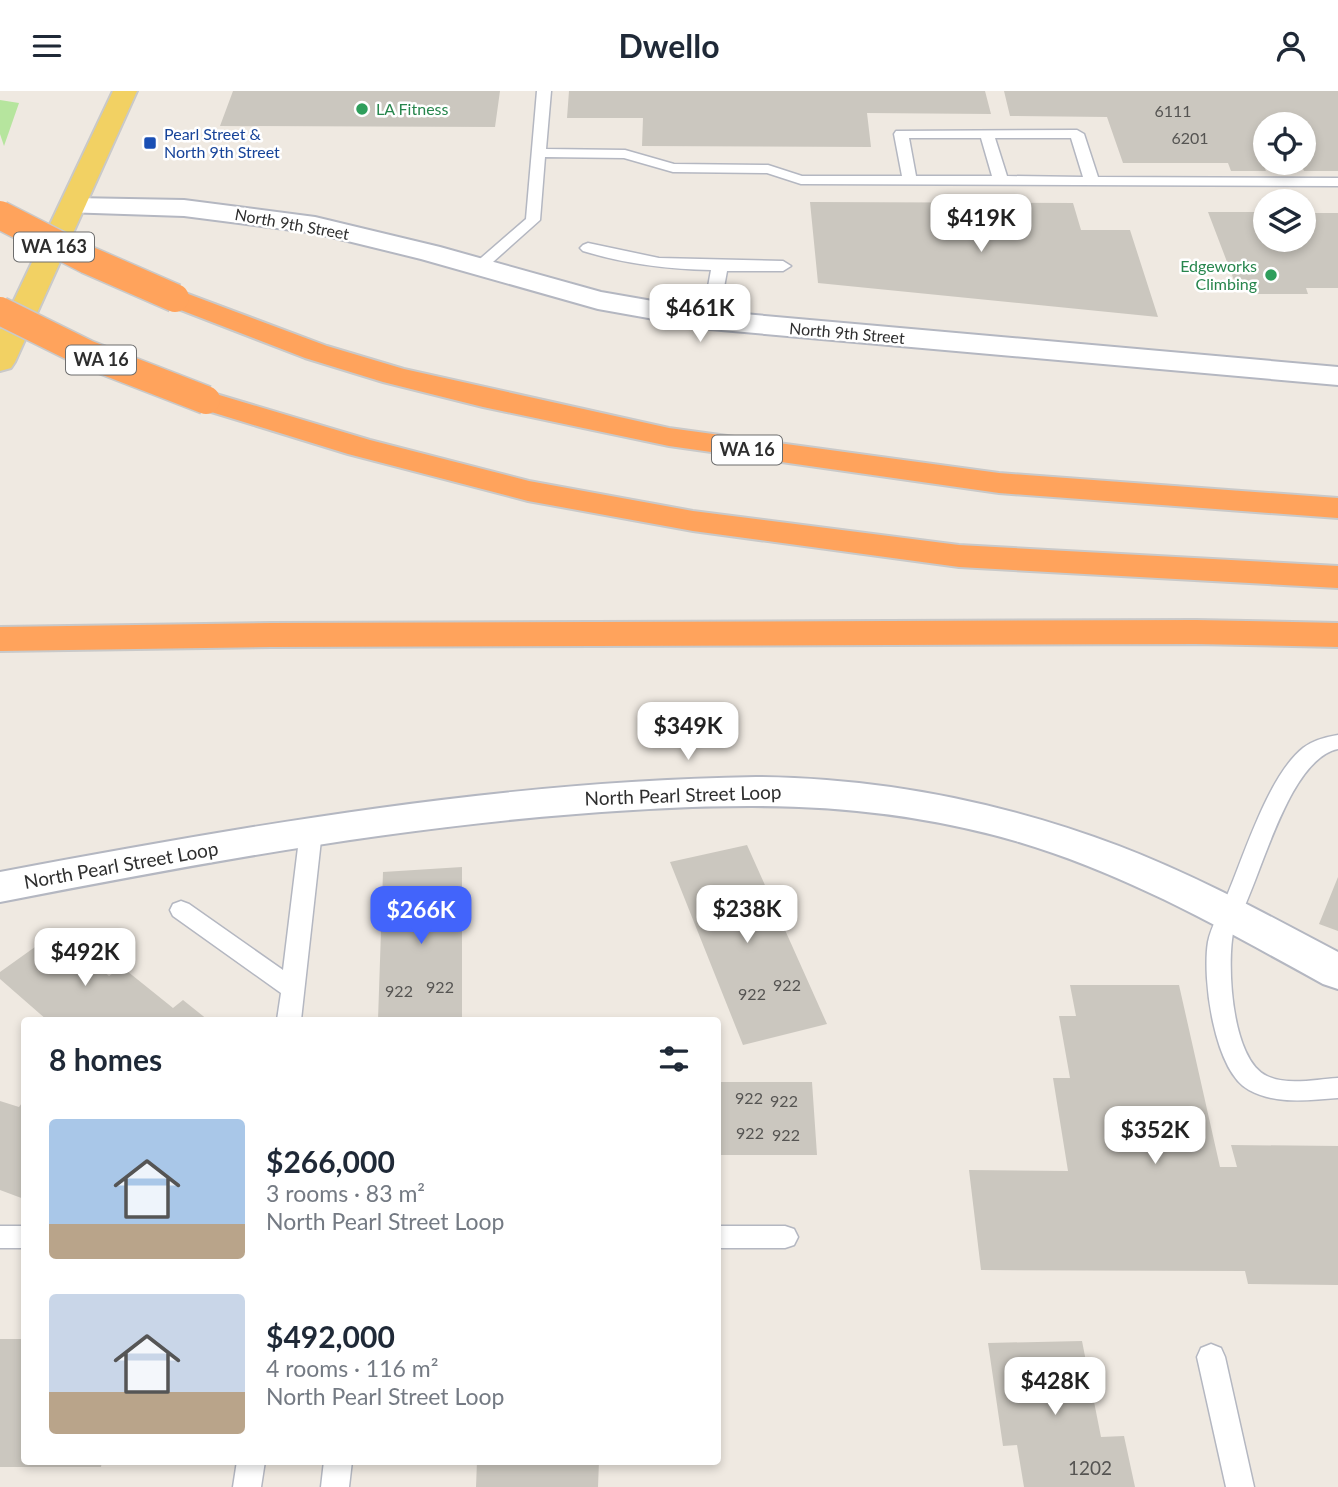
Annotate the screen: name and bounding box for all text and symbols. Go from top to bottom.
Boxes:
text: Dwello [618,26,720,65]
icon: menu [28,27,66,65]
icon: person [1272,27,1310,65]
place label: LA Fitness [376,99,449,118]
marker: LA Fitness [354,101,370,117]
house number: 6111 [1154,101,1192,120]
map controls [1253,112,1316,252]
button: locate [1253,112,1316,175]
place label: Pearl Street & North 9th Street [164,124,280,161]
house number: 6201 [1171,128,1209,147]
marker: Pearl Street & North 9th Street [142,135,158,151]
button: layers [1253,189,1316,252]
pin: $419K [932,195,1030,254]
text: $419K [946,203,1016,231]
street label: North 9th Street [233,204,351,243]
road number: WA 163 [14,232,94,261]
place label: Edgeworks Climbing [1180,256,1257,293]
marker: Edgeworks Climbing [1263,267,1279,283]
pin: $461K [651,285,749,344]
text: $461K [665,293,735,321]
street label: North 9th Street [789,318,906,347]
road number: WA 16 [66,346,136,375]
road number: WA 16 [712,435,782,465]
pin: $349K [639,703,737,762]
text: $349K [653,711,723,739]
street label: North Pearl Street Loop [584,780,782,809]
street label: North Pearl Street Loop [22,836,220,893]
pin: $238K [698,885,796,945]
pin: $266K [372,887,470,946]
text: $238K [712,894,782,922]
text: $266K [386,895,456,923]
pin: $492K [36,929,134,988]
text: $492K [50,937,120,965]
house number: 922 [773,975,801,994]
house number: 922 [426,977,454,996]
house number: 922 [385,981,413,1000]
house number: 922 [738,984,766,1003]
icon: filters [655,1040,693,1078]
text: 8 homes [49,1041,162,1077]
house number: 922 [735,1088,763,1107]
house number: 922 [770,1091,798,1110]
pin: $352K [1106,1107,1204,1166]
text: $352K [1120,1115,1190,1143]
house number: 922 [736,1123,764,1142]
house number: 922 [772,1125,800,1144]
text: $266,000 [266,1143,395,1179]
icon: home [105,1147,189,1231]
text: 3 rooms · 83 m² [266,1179,425,1207]
text: North Pearl Street Loop [266,1207,504,1235]
text: $492,000 [266,1318,395,1354]
icon: home [105,1322,189,1406]
text: 4 rooms · 116 m² [266,1354,438,1382]
pin: $428K [1006,1357,1104,1417]
text: $428K [1020,1366,1090,1394]
text: North Pearl Street Loop [266,1382,504,1410]
house number: 1202 [1068,1456,1112,1479]

